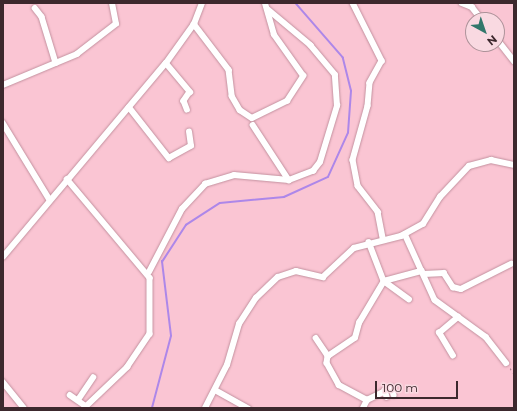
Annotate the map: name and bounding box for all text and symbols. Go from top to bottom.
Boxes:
north arrow [465,12,505,52]
text: N [484,32,500,49]
scale bar [377,373,460,399]
text: 100 m [382,380,418,395]

